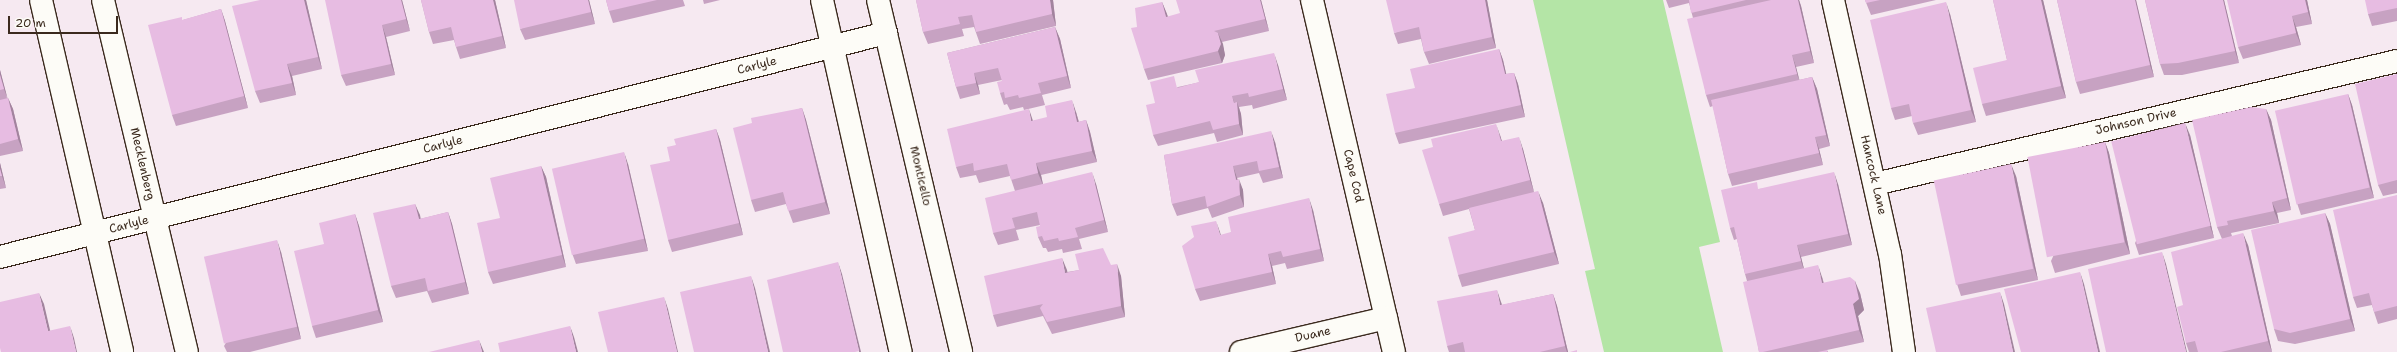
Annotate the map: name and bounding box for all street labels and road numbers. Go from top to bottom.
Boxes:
street label: Carlyle [736,54,778,78]
street label: Johnson Drive [2094,106,2178,138]
street label: Mecklenberg [127,126,157,202]
street label: Carlyle [422,133,464,157]
street label: Hancock Lane [1857,134,1889,216]
street label: Monticello [906,145,934,207]
street label: Cape Cod [1340,148,1366,204]
street label: Carlyle [108,213,150,237]
street label: Duane [1294,324,1332,346]

